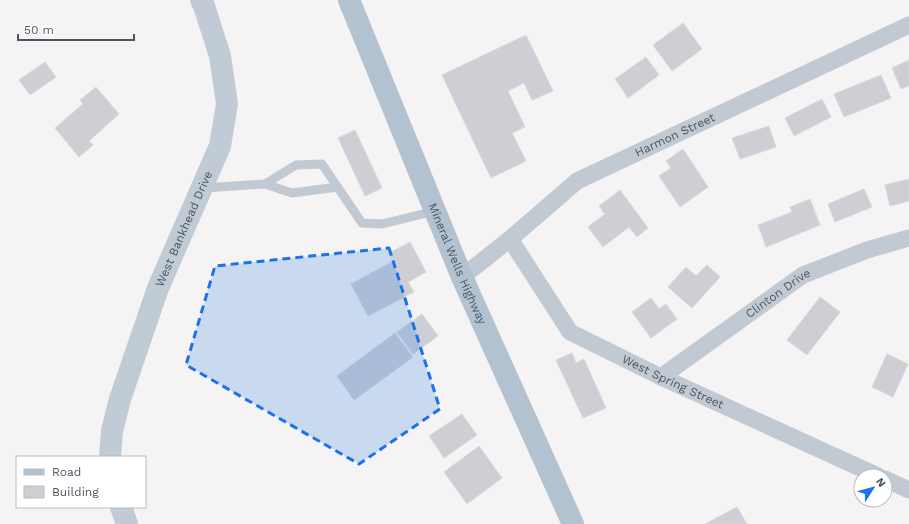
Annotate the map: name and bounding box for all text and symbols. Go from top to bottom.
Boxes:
scale bar [18,16,134,42]
text: 50 m [24,23,54,37]
street label: Harmon Street [633,110,717,160]
street label: West Bankhead Drive [152,169,215,289]
street label: Mineral Wells Highway [426,201,490,327]
street label: Clinton Drive [743,266,812,321]
street label: West Spring Street [620,352,726,412]
legend [16,456,146,508]
text: Road [52,465,81,479]
north arrow [853,468,893,508]
text: N [873,475,888,490]
text: Building [52,485,99,499]

